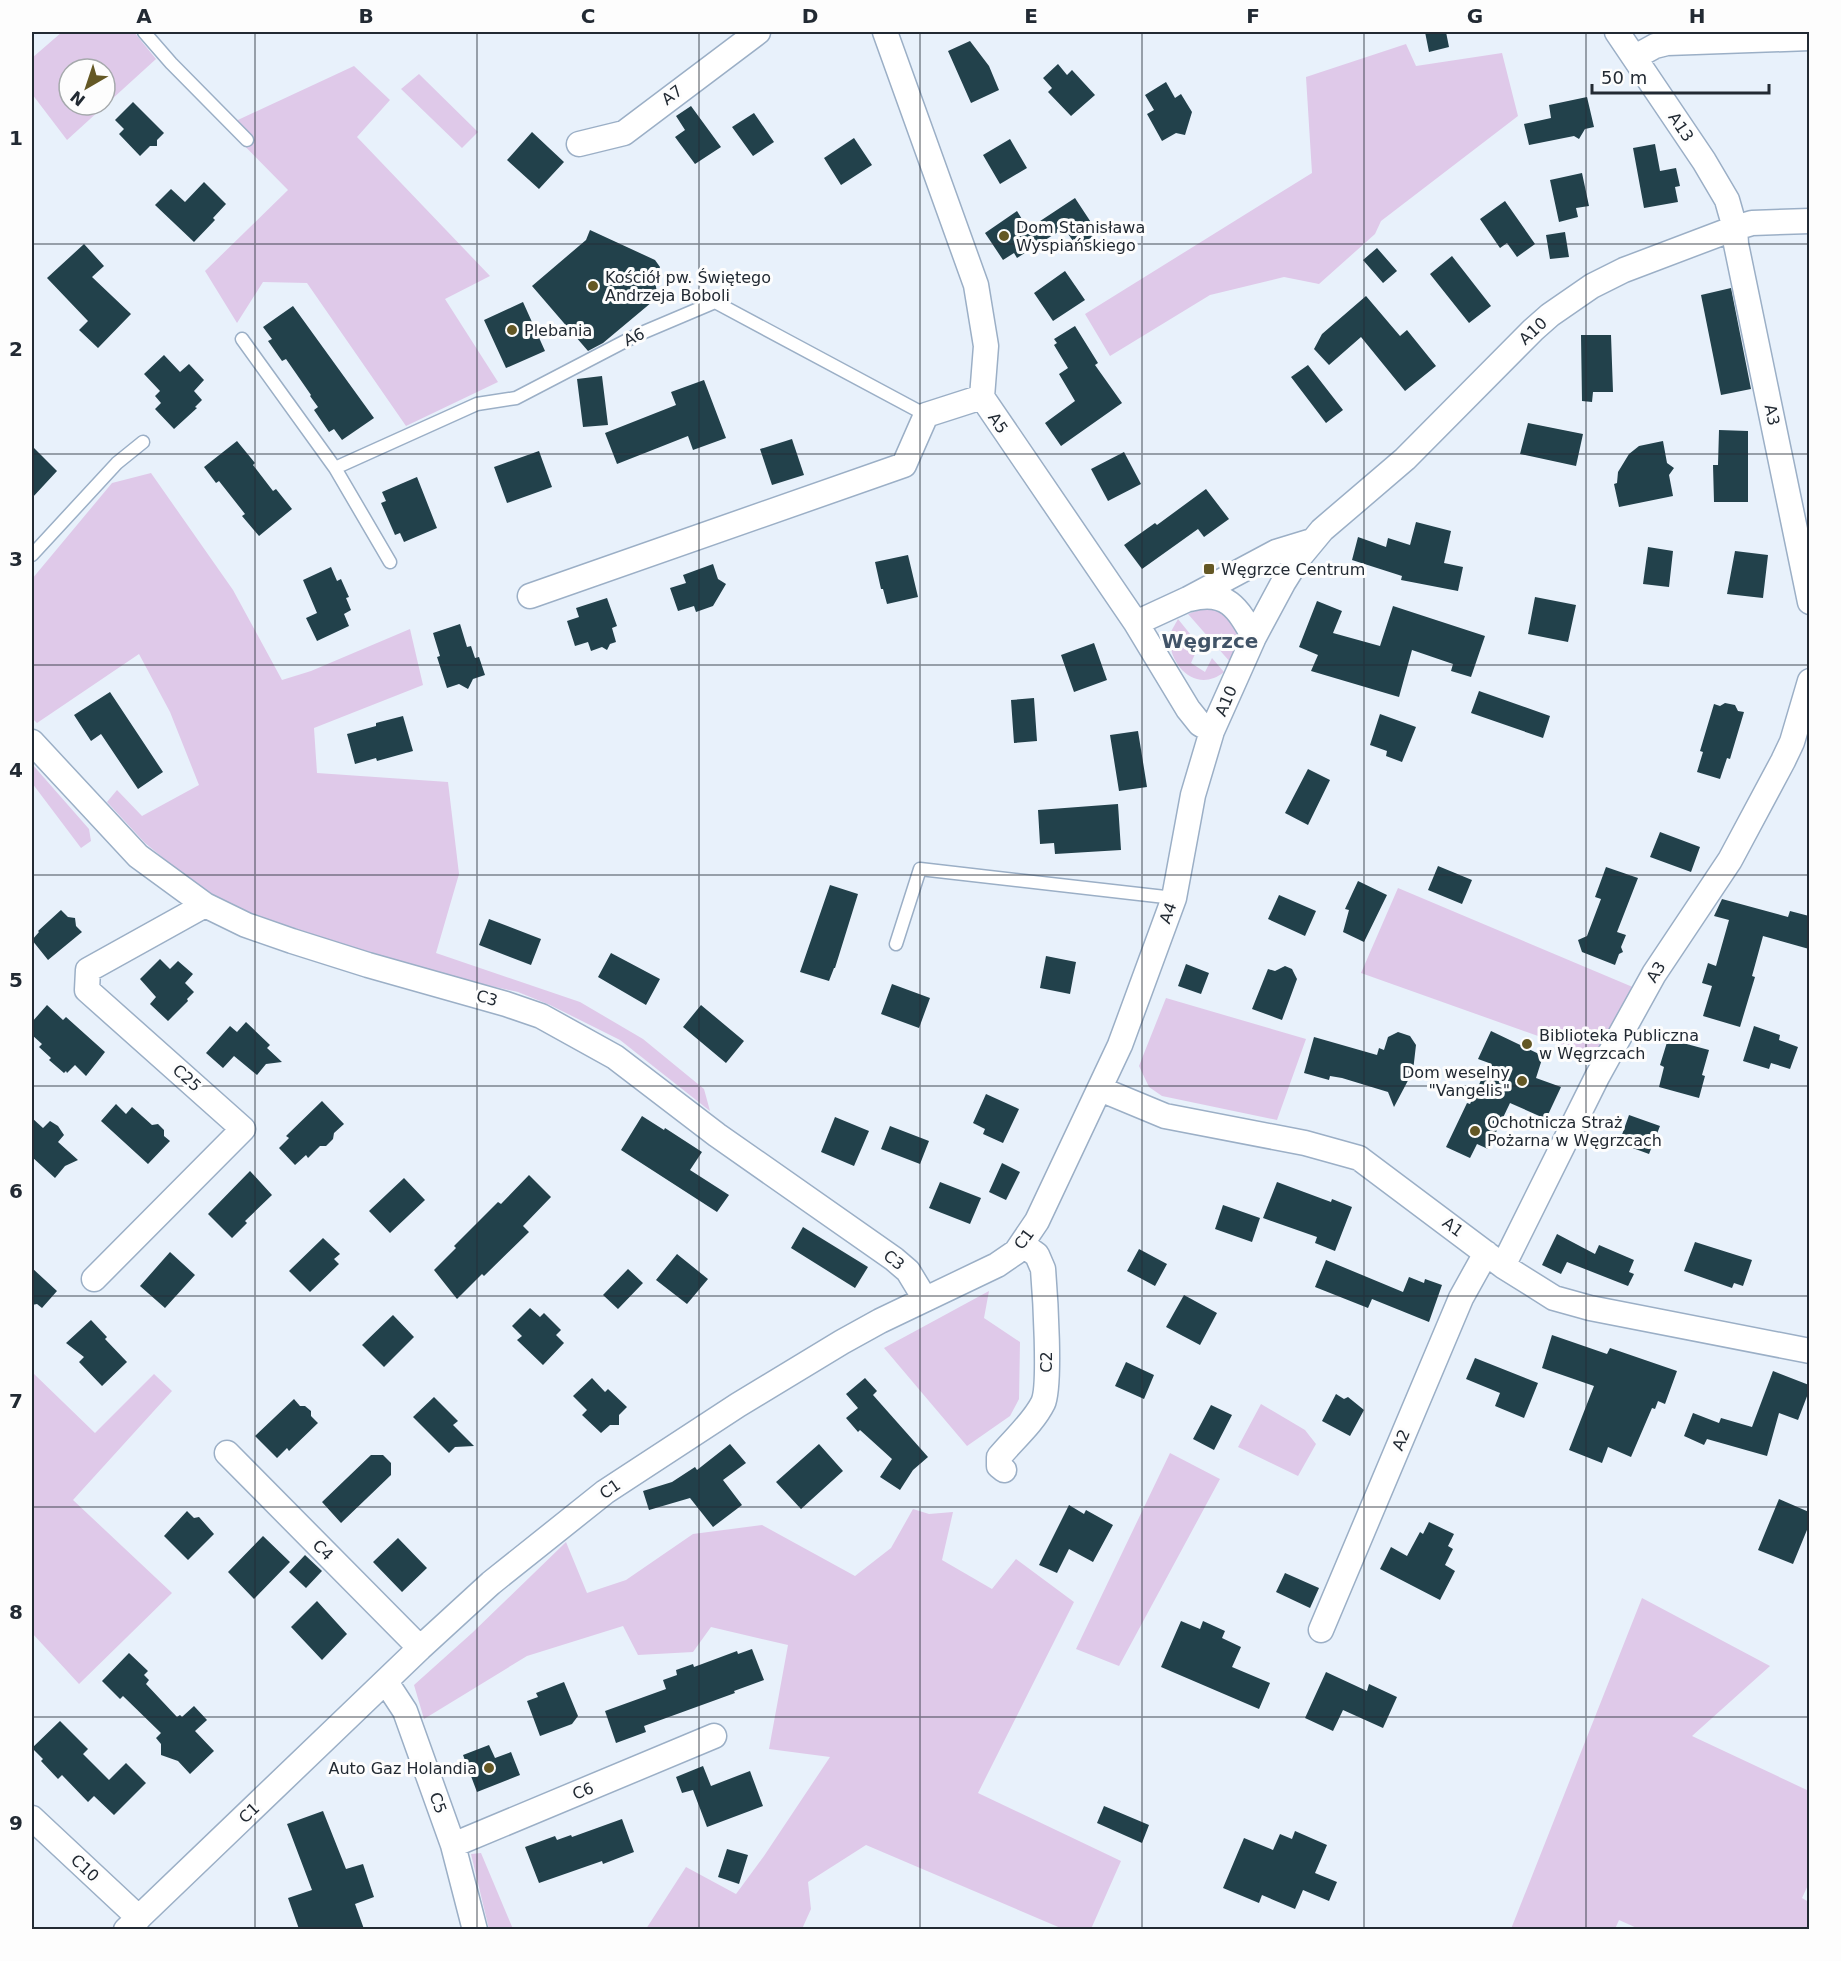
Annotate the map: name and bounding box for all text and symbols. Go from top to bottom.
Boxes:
text: A [136,4,152,28]
text: B [358,4,374,28]
text: C [581,4,595,28]
text: D [802,4,818,28]
text: E [1024,4,1038,28]
text: F [1246,4,1260,28]
text: G [1467,4,1483,28]
text: H [1689,4,1705,28]
north arrow [57,57,117,117]
scale bar [1592,57,1769,95]
text: 50 m [1601,67,1647,88]
street label: A7 [658,81,686,109]
text: N [67,87,89,110]
street label: A13 [1664,109,1698,145]
text: 1 [9,126,23,150]
place label: Dom Stanisława Wyspiańskiego [1016,218,1145,255]
marker: Dom Stanisława Wyspiańskiego [997,229,1011,243]
place label: Kościół pw. Świętego Andrzeja Boboli [605,268,771,305]
marker: Kościół pw. Świętego Andrzeja Boboli [586,279,600,293]
street label: A10 [1515,313,1551,349]
place label: Plebania [524,321,592,340]
marker: Plebania [505,323,519,337]
street label: A6 [620,324,648,350]
text: 2 [9,337,23,361]
street label: A3 [1761,403,1783,427]
street label: A5 [984,409,1012,437]
text: 3 [9,547,23,571]
place label: Węgrzce Centrum [1221,560,1365,579]
marker: Węgrzce Centrum [1202,562,1216,576]
district label: Węgrzce [1162,629,1258,653]
street label: A10 [1211,683,1241,719]
text: 4 [9,758,23,782]
street label: A4 [1155,900,1181,926]
street label: A3 [1642,958,1670,986]
text: 5 [9,968,23,992]
street label: C3 [474,986,500,1010]
place label: Biblioteka Publiczna w Węgrzcach [1539,1026,1699,1063]
marker: Biblioteka Publiczna w Węgrzcach [1520,1037,1534,1051]
street label: C25 [169,1060,205,1096]
place label: Dom weselny "Vangelis" [1402,1063,1510,1100]
marker: Dom weselny "Vangelis" [1515,1074,1529,1088]
place label: Ochotnicza Straż Pożarna w Węgrzcach [1487,1113,1662,1150]
marker: Ochotnicza Straż Pożarna w Węgrzcach [1468,1124,1482,1138]
text: 6 [9,1179,23,1203]
street label: A1 [1439,1213,1467,1241]
street label: C1 [1010,1225,1038,1253]
street label: C3 [880,1246,908,1274]
street label: C2 [1037,1351,1056,1373]
text: 7 [9,1389,23,1413]
street label: A2 [1388,1427,1414,1453]
street label: C1 [596,1475,624,1503]
street label: C4 [309,1536,337,1564]
text: 8 [9,1600,23,1624]
place label: Auto Gaz Holandia [328,1759,477,1778]
marker: Auto Gaz Holandia [482,1761,496,1775]
street label: C6 [570,1778,596,1804]
street label: C5 [425,1790,451,1816]
street label: C1 [235,1799,263,1827]
text: 9 [9,1811,23,1835]
street label: C10 [67,1850,103,1886]

